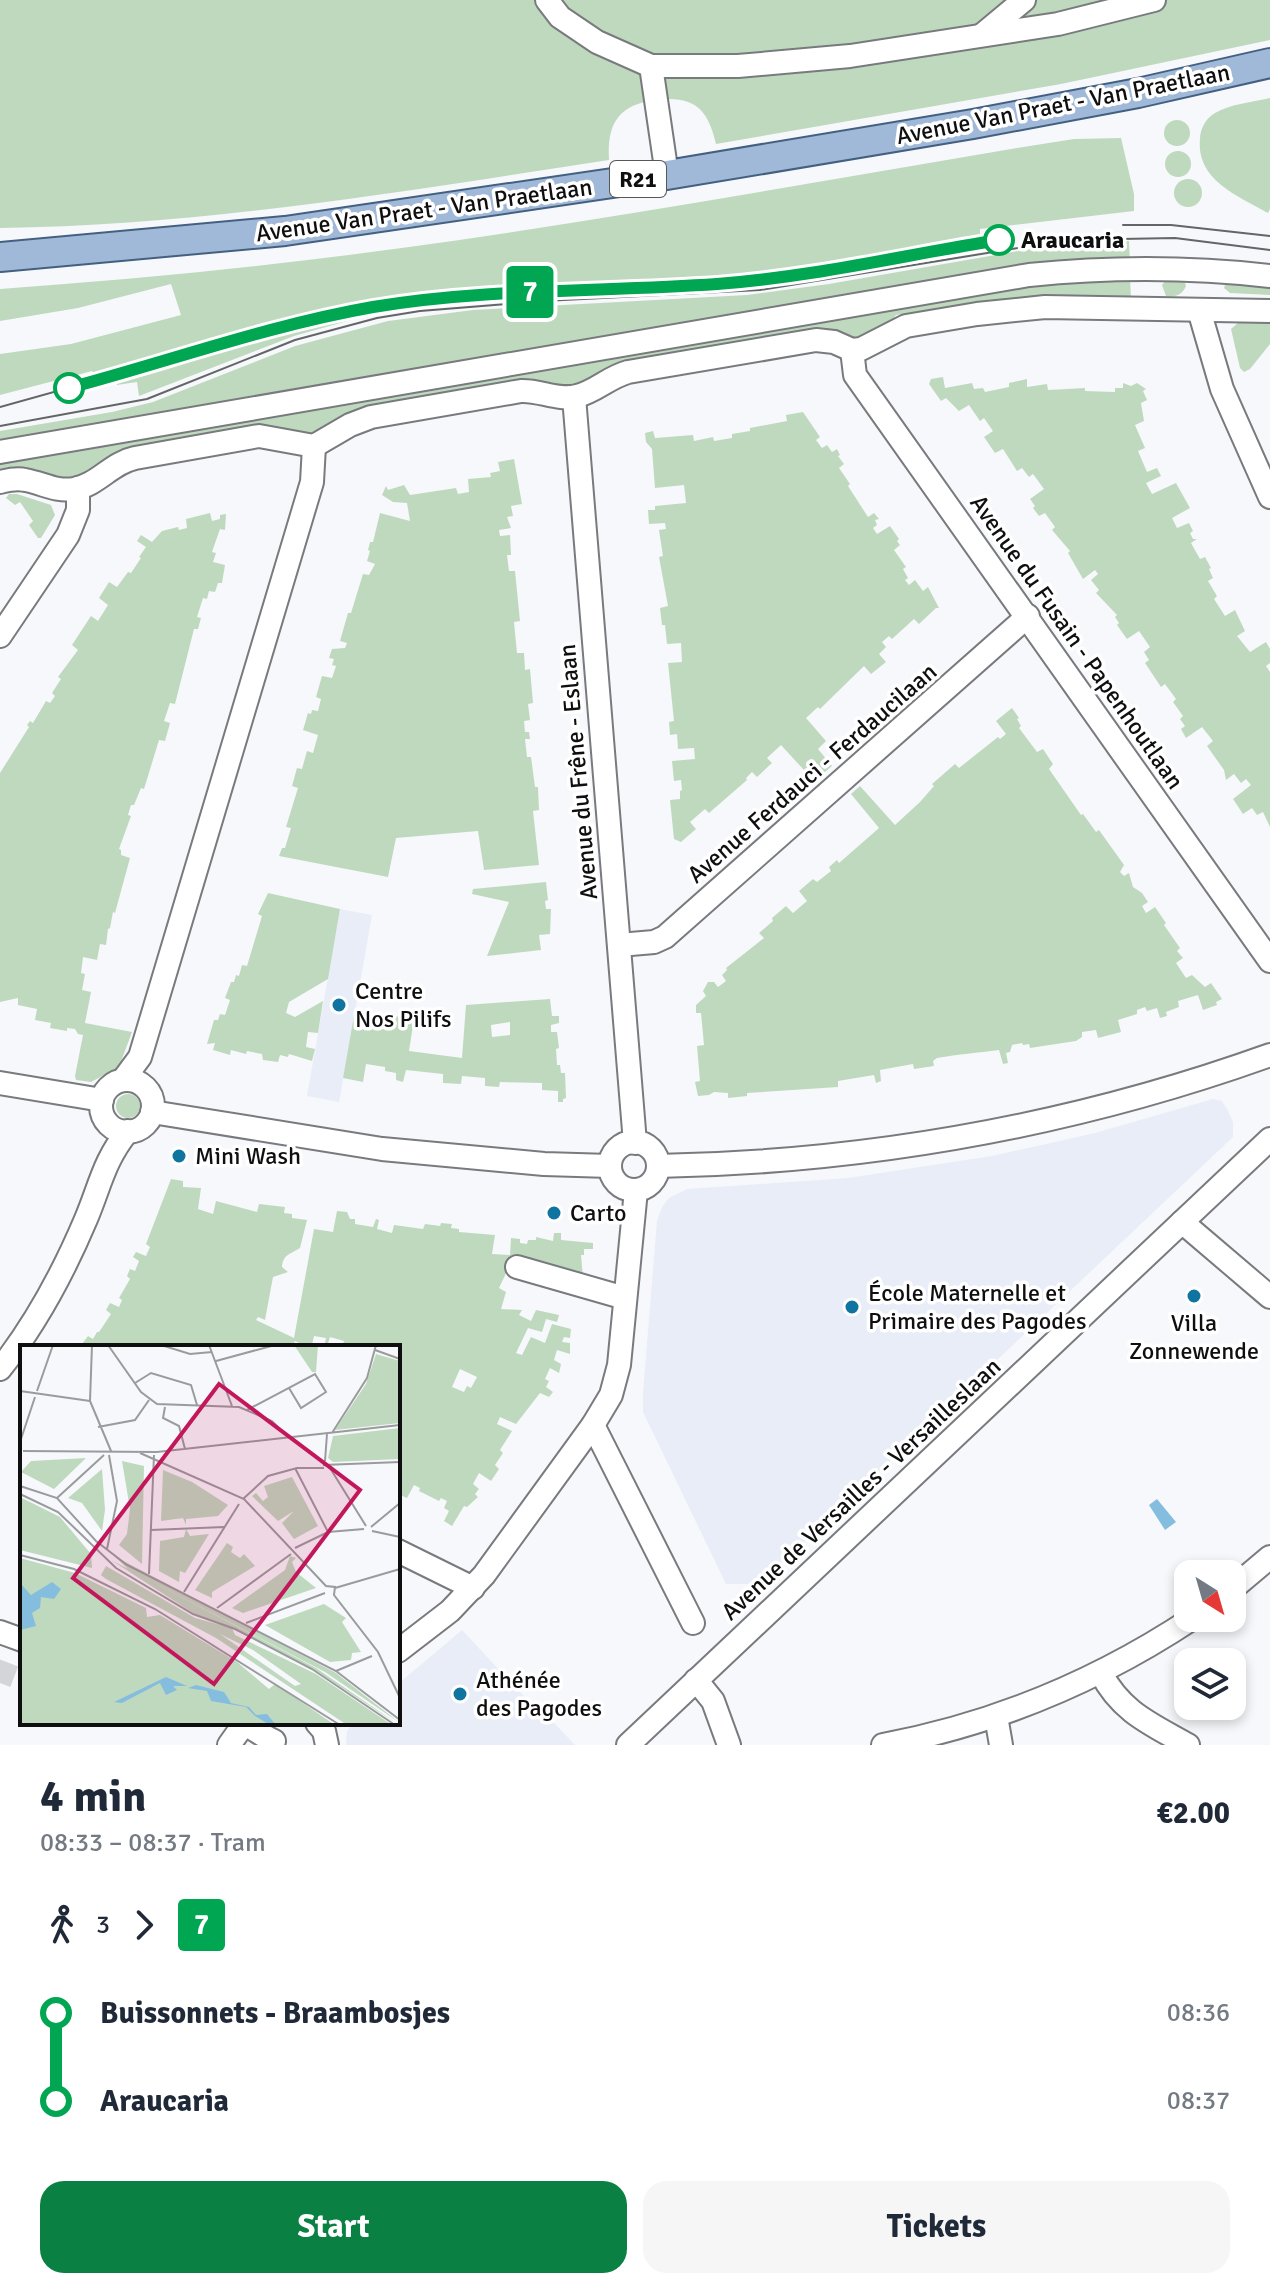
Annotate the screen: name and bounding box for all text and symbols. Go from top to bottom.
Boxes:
street label: Avenue Van Praet - Van Praetlaan [894,57,1232,151]
road number: R21 [610,161,666,197]
street label: Avenue Van Praet - Van Praetlaan [254,172,594,248]
marker: Araucaria [984,225,1014,255]
place label: Araucaria [1021,225,1124,255]
line badge: 7 [504,266,556,318]
text: 7 [522,275,538,309]
unlabelled marker [54,373,84,403]
street label: Avenue du Fusain - Papenhoutlaan [964,489,1190,795]
street label: Avenue du Frêne - Eslaan [552,643,604,901]
street label: Avenue Ferdauci - Ferdaucilaan [681,656,943,890]
place label: Centre Nos Pilifs [355,976,452,1034]
marker: Centre Nos Pilifs [330,996,348,1014]
place label: Mini Wash [195,1141,301,1171]
marker: Mini Wash [170,1147,188,1165]
place label: Carto [570,1198,627,1228]
marker: Carto [545,1204,563,1222]
place label: École Maternelle et Primaire des Pagodes [868,1278,1087,1336]
marker: Villa Zonnewende [1185,1287,1203,1305]
marker: École Maternelle et Primaire des Pagodes [843,1298,861,1316]
place label: Villa Zonnewende [1129,1308,1259,1366]
inset map [20,1345,400,1725]
street label: Avenue de Versailles - Versailleslaan [715,1351,1007,1627]
north arrow [1174,1560,1246,1632]
map controls [1174,1560,1246,1720]
button: layers [1174,1648,1246,1720]
place label: Athénée des Pagodes [476,1665,602,1723]
marker: Athénée des Pagodes [451,1685,469,1703]
text: 4 min [40,1770,146,1824]
text: €2.00 [1157,1795,1230,1832]
text: 08:33 – 08:37 · Tram [40,1827,266,1859]
icon: walk [40,1903,84,1947]
icon: forward [122,1903,166,1947]
text: 7 [194,1908,209,1942]
text: 3 [96,1909,110,1941]
text: Buissonnets - Braambosjes [100,1995,450,2032]
text: 08:36 [1167,1997,1230,2029]
text: Araucaria [100,2083,229,2120]
text: 08:37 [1167,2085,1230,2117]
button: Start [40,2181,627,2273]
button: Tickets [643,2181,1230,2273]

